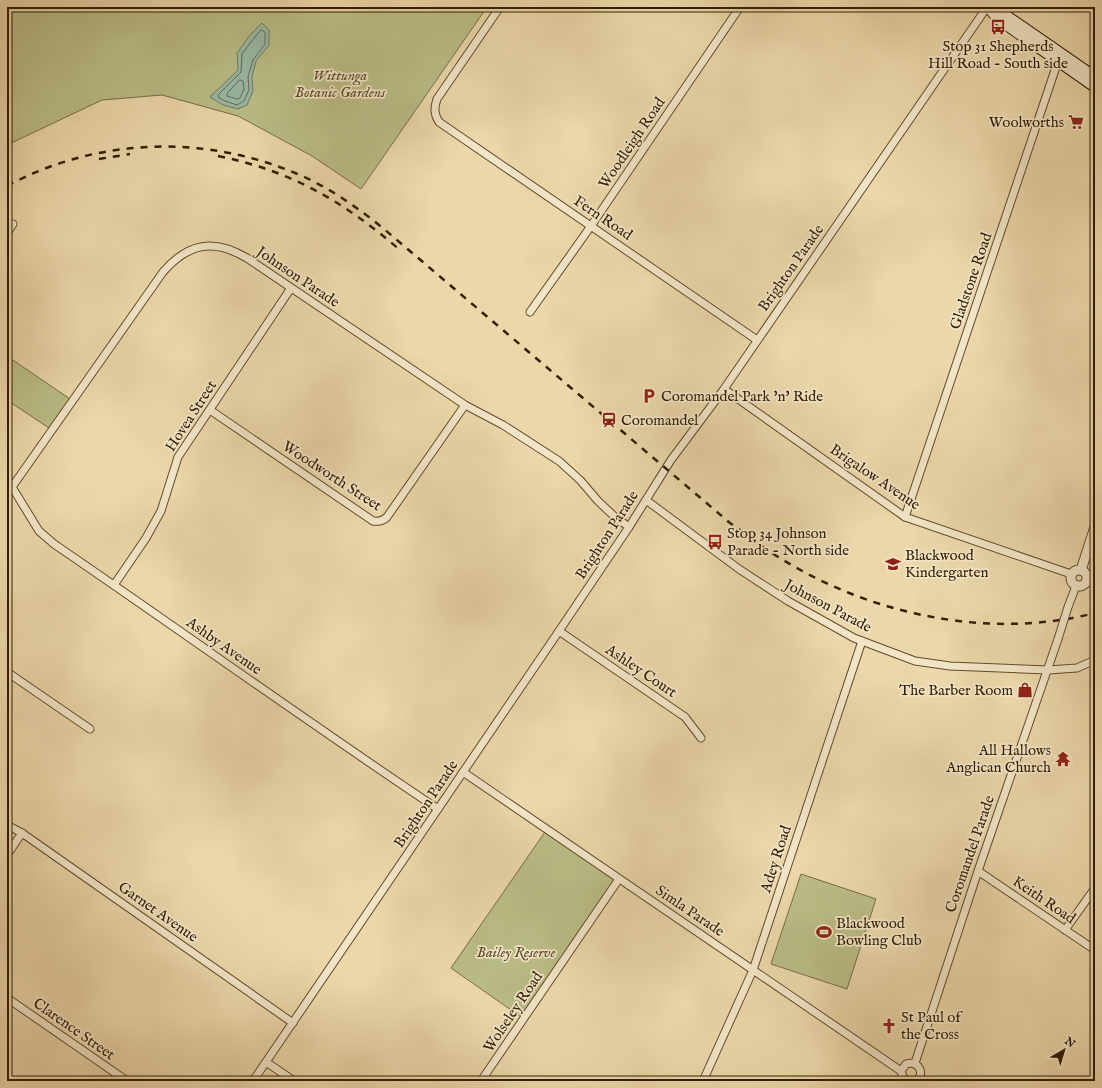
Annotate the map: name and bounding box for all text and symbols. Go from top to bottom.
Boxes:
bus stop icon: Stop 31 Shepherds Hill Road - South side [989,18,1007,36]
place label: Stop 31 Shepherds Hill Road - South side [928,37,1068,73]
park label: Wittunga Botanic Gardens [295,66,386,102]
street label: Woodleigh Road [595,93,670,192]
place label: Woolworths [989,113,1064,132]
supermarket icon: Woolworths [1067,113,1085,131]
street label: Fern Road [570,191,637,245]
street label: Brighton Parade [754,221,828,315]
street label: Gladstone Road [946,229,997,332]
street label: Johnson Parade [251,241,343,312]
street label: Hovea Street [161,377,221,455]
parking icon: Coromandel Park 'n' Ride [640,387,658,405]
place label: Coromandel Park 'n' Ride [661,387,823,406]
station icon: Coromandel [600,411,618,429]
place label: Coromandel [621,411,699,430]
street label: Woodworth Street [279,437,385,515]
street label: Brigalow Avenue [826,440,924,514]
street label: Brighton Parade [571,487,643,583]
place label: Stop 34 Johnson Parade - North side [727,524,849,560]
bus stop icon: Stop 34 Johnson Parade - North side [706,533,724,551]
place label: Blackwood Kindergarten [905,546,988,582]
school or university icon: Blackwood Kindergarten [884,555,902,573]
street label: Johnson Parade [779,574,875,637]
street label: Ashby Avenue [182,612,265,679]
street label: Ashley Court [601,640,680,702]
place label: The Barber Room [899,681,1013,700]
shop icon: The Barber Room [1016,681,1034,699]
place label: All Hallows Anglican Church [945,741,1051,777]
temple icon: All Hallows Anglican Church [1054,750,1072,768]
street label: Brighton Parade [390,756,462,852]
street label: Coromandel Parade [941,793,999,915]
street label: Adey Road [756,822,796,896]
street label: Keith Road [1009,872,1080,929]
street label: Garnet Avenue [114,878,202,947]
street label: Simla Parade [652,881,728,941]
place label: Blackwood Bowling Club [836,914,922,950]
sports icon: Blackwood Bowling Club [815,923,833,941]
park label: Bailey Reserve [477,943,555,962]
street label: Wolseley Road [479,967,548,1056]
street label: Clarence Street [29,994,119,1064]
place label: St Paul of the Cross [901,1008,963,1044]
church icon: St Paul of the Cross [880,1017,898,1035]
north arrow [1044,1030,1084,1070]
text: N [1061,1034,1078,1052]

